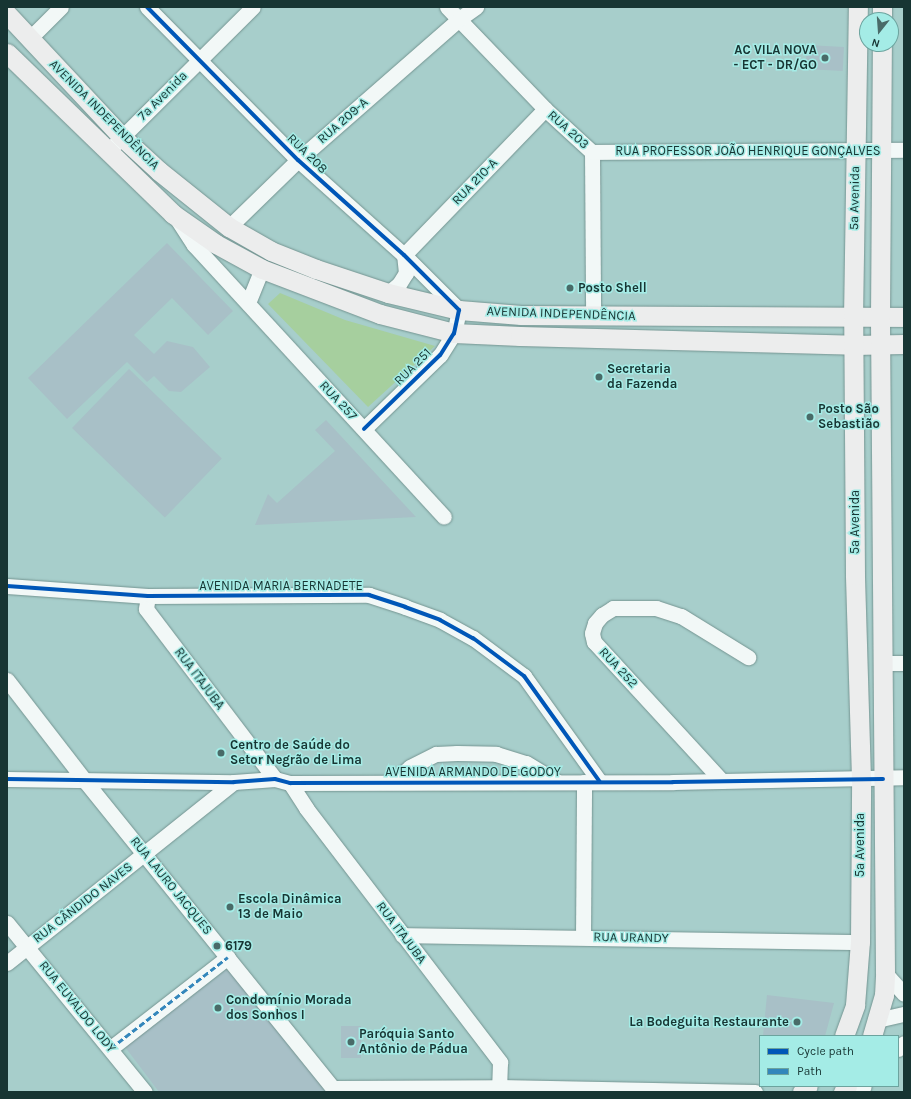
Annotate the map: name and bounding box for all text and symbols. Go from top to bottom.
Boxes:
north arrow [859,12,899,52]
text: N [870,36,881,50]
place label: AC VILA NOVA - ECT - DR/GO [734,43,817,74]
marker: AC VILA NOVA - ECT - DR/GO [820,53,830,63]
street label: AVENIDA INDEPENDÊNCIA [46,57,162,173]
street label: 7ª Avenida [135,68,191,124]
street label: RUA 209-A [315,95,371,147]
street label: RUA 203 [544,107,592,153]
street label: RUA 208 [284,131,330,177]
street label: RUA PROFESSOR JOÃO HENRIQUE GONÇALVES [615,143,881,159]
street label: RUA 210-A [449,156,501,208]
street label: 5ª Avenida [847,166,863,230]
place label: Posto Shell [578,280,647,296]
marker: Posto Shell [565,283,575,293]
street label: AVENIDA INDEPENDÊNCIA [486,304,636,324]
street label: RUA 251 [391,345,435,389]
place label: Secretaria da Fazenda [607,362,677,393]
marker: Secretaria da Fazenda [594,372,604,382]
street label: RUA 257 [316,378,360,424]
place label: Posto São Sebastião [818,402,880,433]
marker: Posto São Sebastião [805,412,815,422]
street label: 5ª Avenida [847,490,863,554]
street label: AVENIDA MARIA BERNADETE [199,578,363,594]
street label: RUA ITAJUBA [171,645,227,713]
street label: RUA 252 [595,645,641,691]
place label: Centro de Saúde do Setor Negrão de Lima [230,738,362,769]
marker: Centro de Saúde do Setor Negrão de Lima [215,747,227,759]
street label: AVENIDA ARMANDO DE GODOY [385,764,561,780]
street label: 5ª Avenida [852,813,868,877]
street label: RUA LAURO JACQUES [127,834,215,938]
street label: RUA CÂNDIDO NAVES [30,859,136,947]
place label: Escola Dinâmica 13 de Maio [238,892,342,923]
street label: RUA ITAJUBA [373,899,429,967]
marker: Escola Dinâmica 13 de Maio [225,902,235,912]
street label: RUA URANDY [593,930,669,946]
place label: 6179 [225,938,252,954]
marker: 6179 [212,941,222,951]
street label: RUA EUVALDO LODY [35,958,119,1056]
place label: Condomínio Morada dos Sonhos I [226,993,352,1024]
marker: Condomínio Morada dos Sonhos I [213,1003,223,1013]
place label: La Bodeguita Restaurante [629,1014,789,1030]
marker: La Bodeguita Restaurante [792,1017,802,1027]
place label: Paróquia Santo Antônio de Pádua [359,1027,468,1058]
legend [759,1035,899,1087]
marker: Paróquia Santo Antônio de Pádua [346,1037,356,1047]
text: Cycle path [797,1044,854,1058]
text: Path [797,1064,822,1078]

